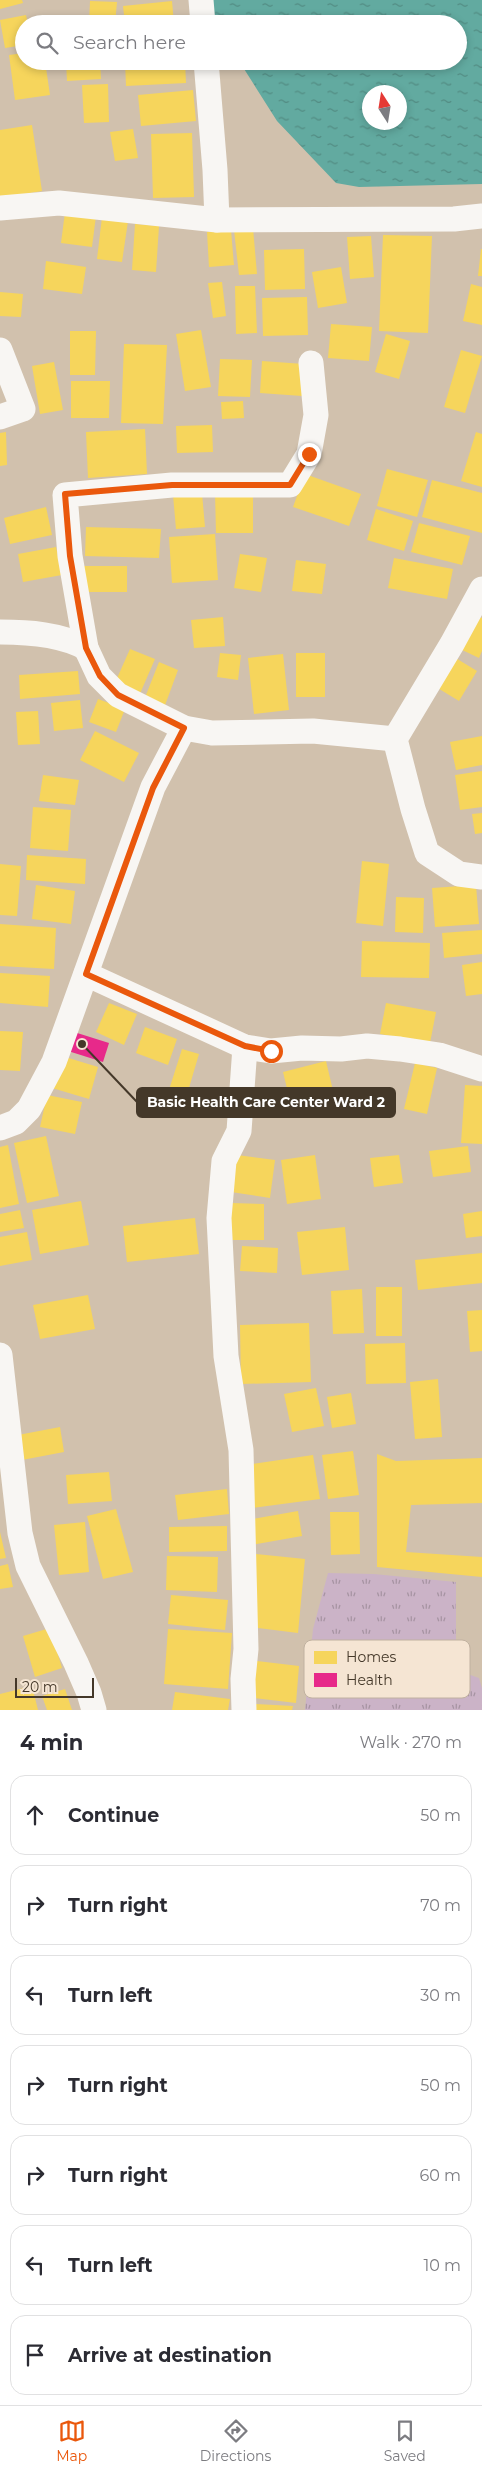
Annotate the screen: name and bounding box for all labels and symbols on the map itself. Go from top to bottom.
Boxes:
north arrow [362,85,407,130]
route end [298,443,321,466]
route start [260,1040,283,1063]
callout: Basic Health Care Center Ward 2 [137,1088,395,1117]
text: Basic Health Care Center Ward 2 [147,1093,385,1111]
legend [304,1640,470,1698]
text: Homes [346,1648,396,1666]
text: Health [346,1671,393,1689]
scale bar [15,1675,94,1698]

